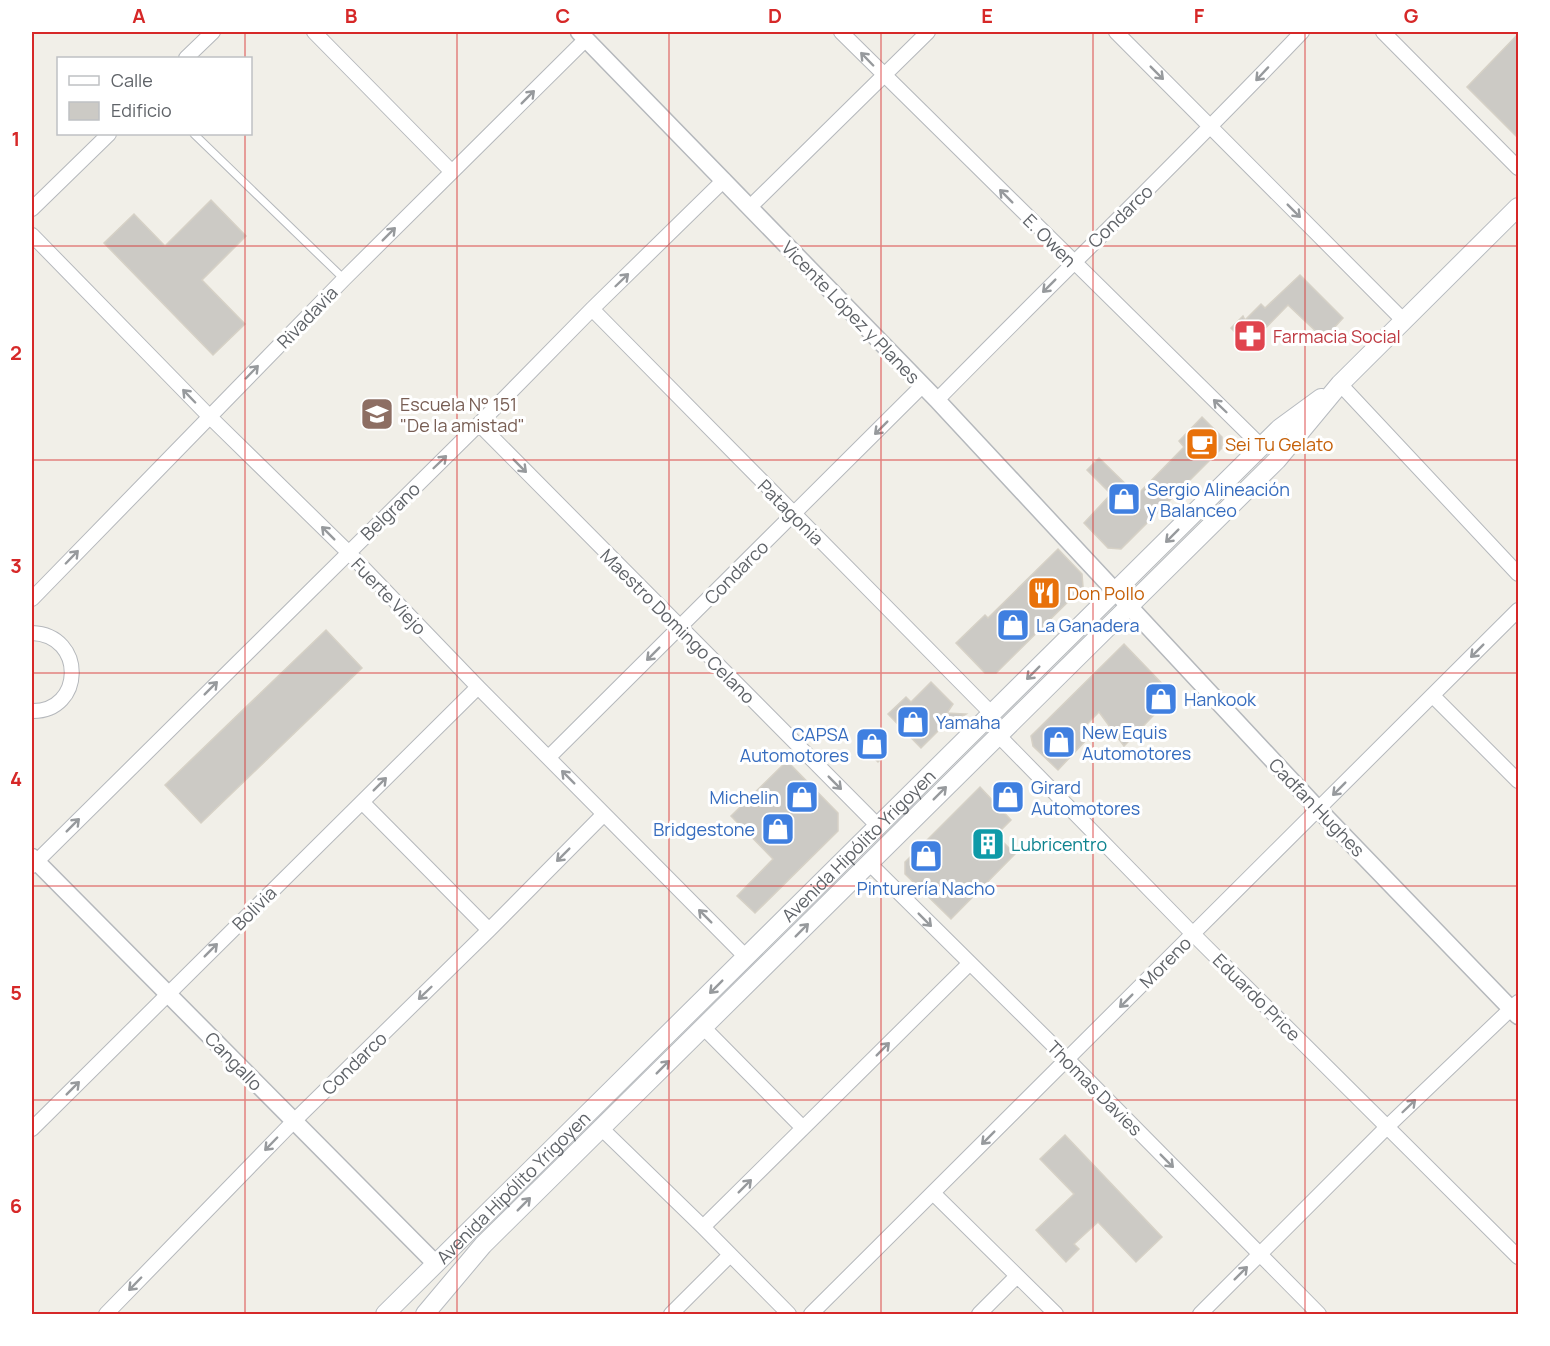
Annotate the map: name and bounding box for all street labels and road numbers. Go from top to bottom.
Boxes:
street label: Condarco [1082,179,1158,253]
street label: E. Owen [1018,208,1082,272]
street label: Vicente López y Planes [777,236,925,388]
street label: Rivadavia [271,281,343,353]
street label: Patagonia [753,474,829,550]
street label: Belgrano [355,477,425,545]
street label: Condarco [699,535,773,609]
street label: Maestro Domingo Celano [595,543,761,709]
street label: Fuerte Viejo [346,552,432,640]
street label: Cadfan Hughes [1264,753,1370,861]
street label: Avenida Hipólito Yrigoyen [776,764,940,927]
street label: Bolivia [227,881,281,935]
street label: Moreno [1134,931,1196,993]
street label: Eduardo Price [1208,948,1306,1046]
street label: Cangallo [200,1026,268,1096]
street label: Condarco [316,1026,392,1100]
street label: Thomas Davies [1042,1035,1148,1141]
street label: Avenida Hipólito Yrigoyen [431,1106,595,1269]

